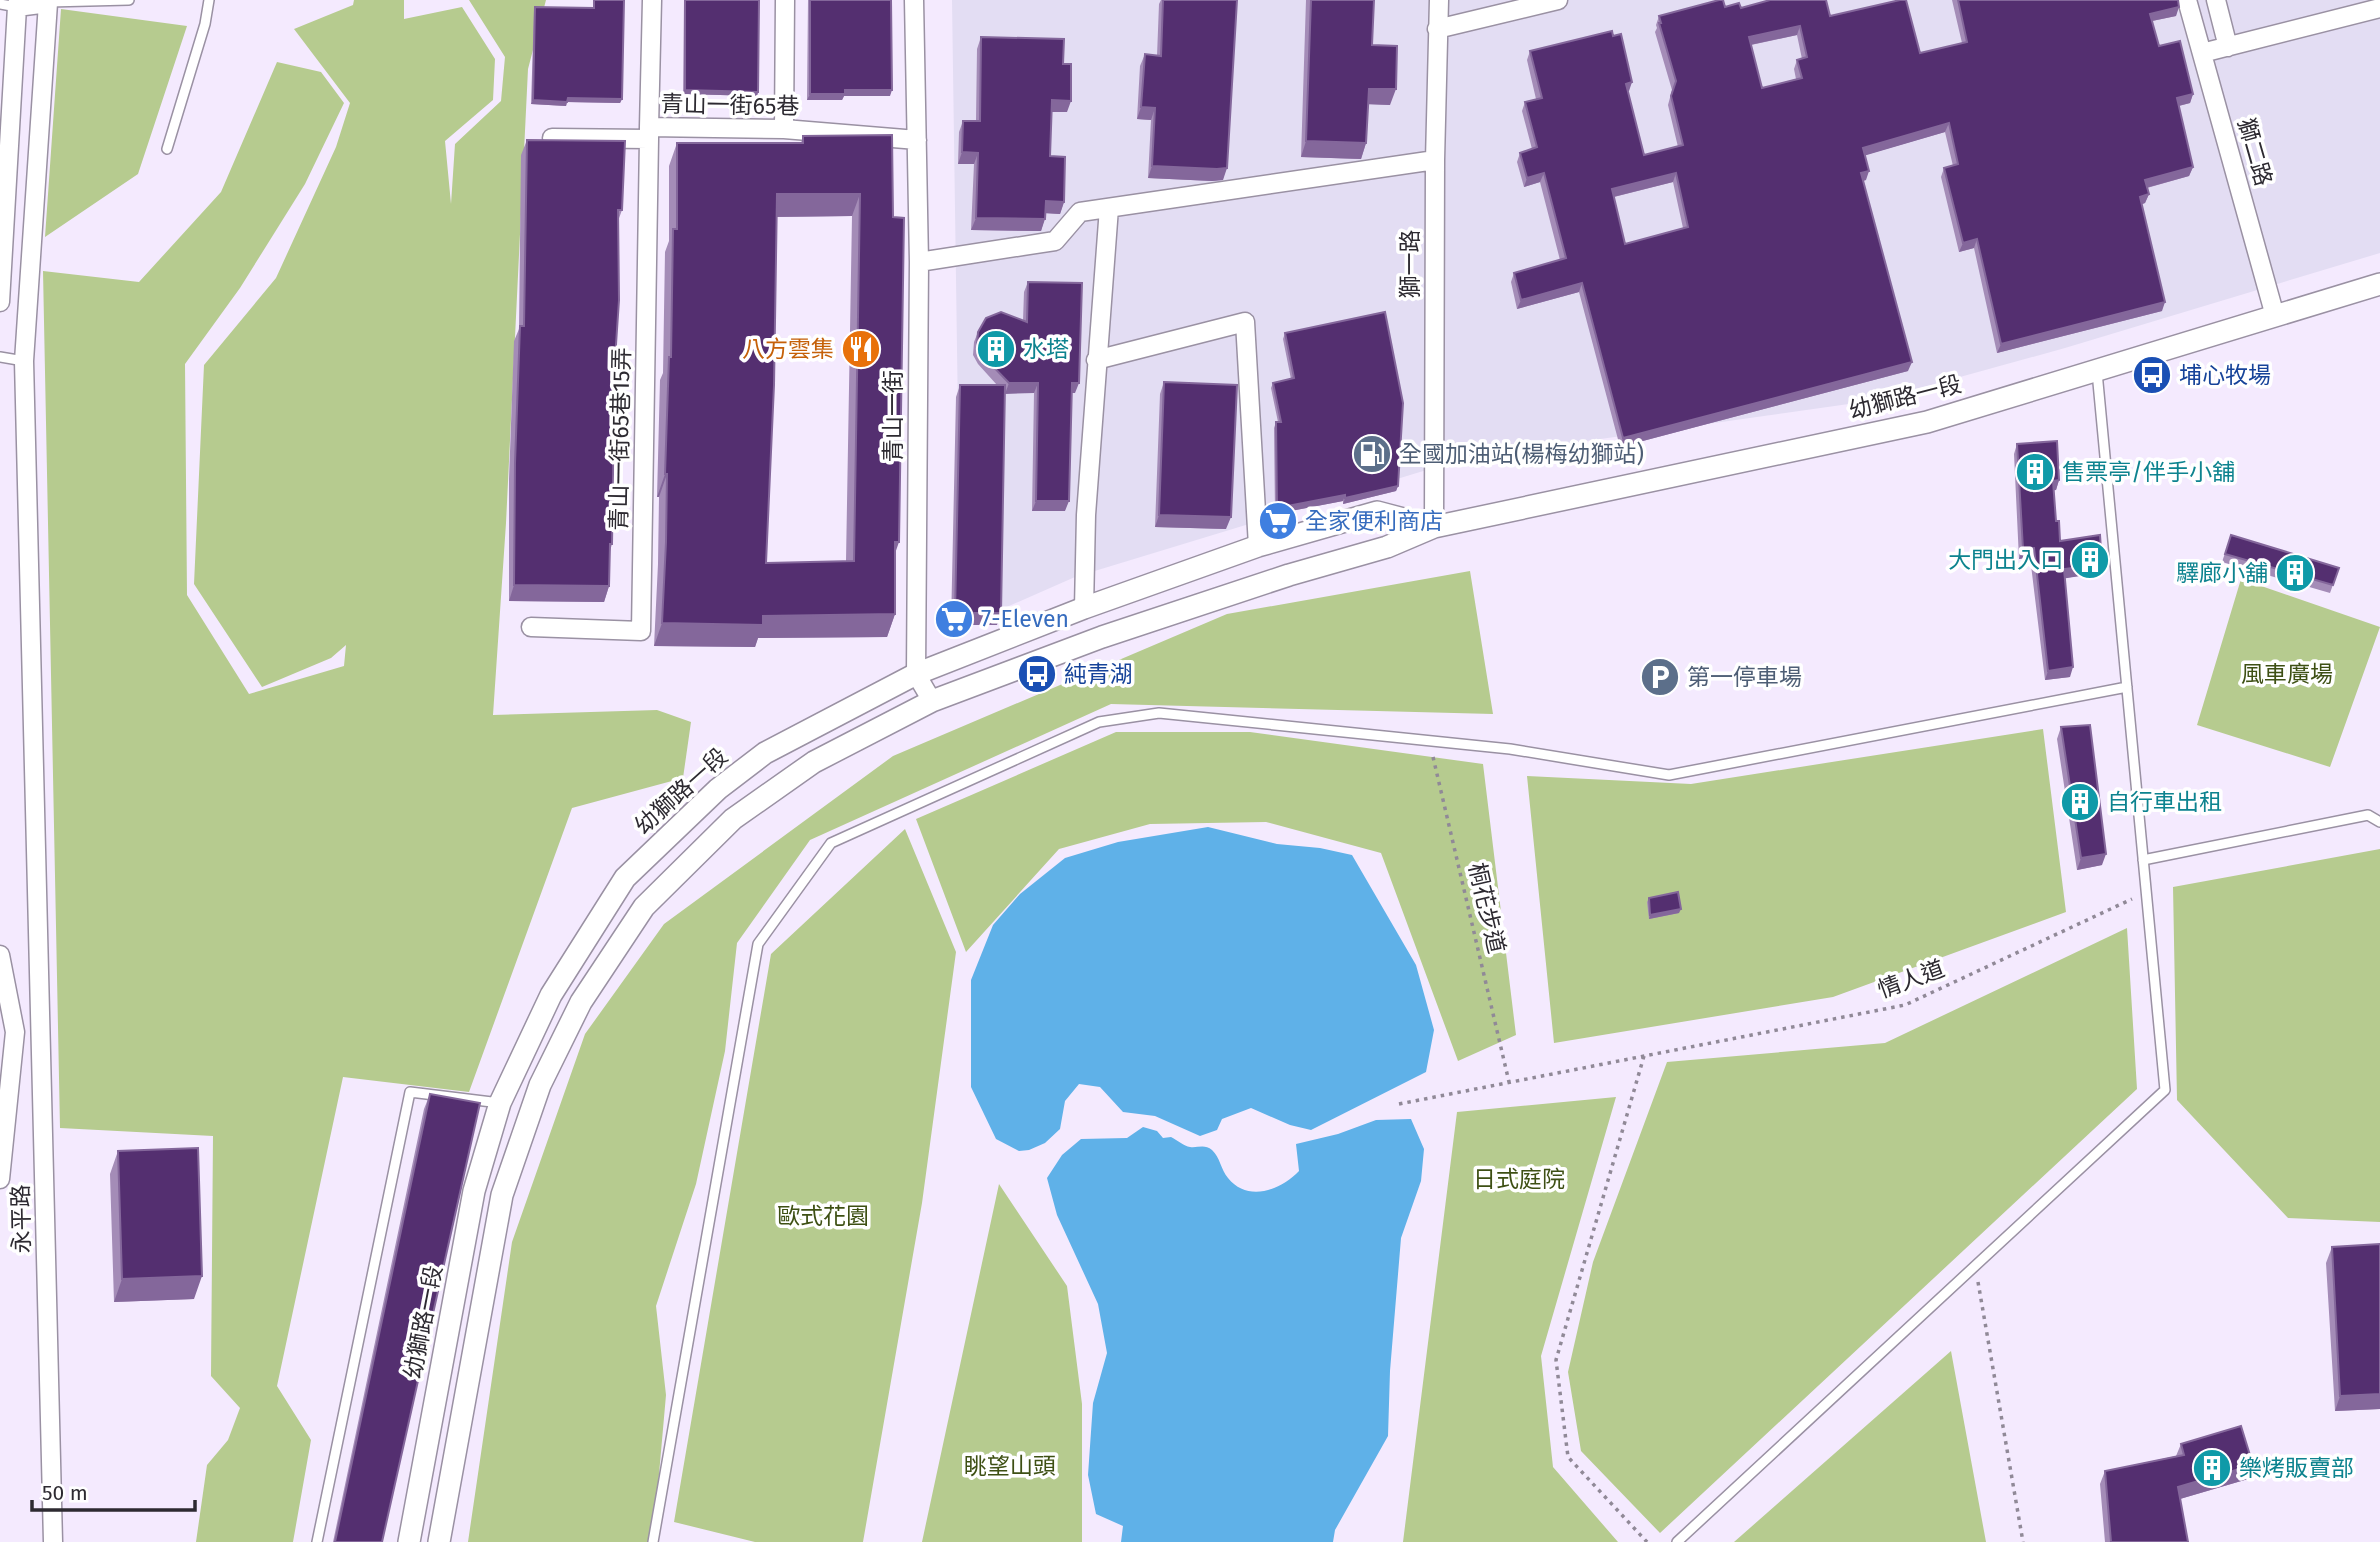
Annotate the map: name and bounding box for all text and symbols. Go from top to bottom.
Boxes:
street label: 青山一街65巷 [660,90,800,120]
street label: 獅二路 [2232,115,2278,189]
street label: 獅一路 [1396,230,1424,299]
restaurant icon: 八方雲集 [840,328,882,370]
building icon: 水塔 [975,328,1017,370]
place label: 八方雲集 [742,335,834,363]
place label: 水塔 [1023,335,1069,363]
street label: 青山一街65巷15弄 [604,347,636,531]
bus stop icon: 埔心牧場 [2131,354,2173,396]
place label: 埔心牧場 [2179,361,2271,389]
street label: 青山一街 [879,370,907,462]
street label: 幼獅路一段 [1846,370,1964,424]
fuel station icon: 全國加油站(楊梅幼獅站) [1351,433,1393,475]
place label: 全國加油站(楊梅幼獅站) [1399,440,1644,468]
building icon: 售票亭/伴手小舖 [2014,451,2056,493]
place label: 售票亭/伴手小舖 [2062,458,2235,486]
supermarket icon: 全家便利商店 [1257,500,1299,542]
place label: 全家便利商店 [1305,507,1443,535]
building icon: 大門出入口 [2069,539,2111,581]
place label: 大門出入口 [1948,546,2063,574]
building icon: 驛廊小舖 [2274,552,2316,594]
place label: 驛廊小舖 [2176,559,2268,587]
supermarket icon: 7-Eleven [933,598,975,640]
place label: 7-Eleven [981,605,1069,633]
bus stop icon: 純青湖 [1016,653,1058,695]
parking icon: 第一停車場 [1639,656,1681,698]
place label: 純青湖 [1064,660,1133,688]
park label: 風車廣場 [2241,660,2333,688]
place label: 第一停車場 [1687,663,1802,691]
street label: 幼獅路一段 [629,742,733,840]
building icon: 自行車出租 [2059,781,2101,823]
place label: 自行車出租 [2107,788,2222,816]
street label: 桐花步道 [1463,860,1511,956]
street label: 情人道 [1874,954,1948,1004]
park label: 日式庭院 [1473,1165,1565,1193]
street label: 永平路 [6,1184,36,1254]
park label: 歐式花園 [777,1202,869,1230]
street label: 幼獅路一段 [398,1263,448,1381]
building icon: 樂烤販賣部 [2191,1447,2233,1489]
park label: 眺望山頭 [964,1452,1056,1480]
place label: 樂烤販賣部 [2239,1454,2354,1482]
scale bar [32,1468,194,1512]
text: 50 m [42,1480,88,1506]

